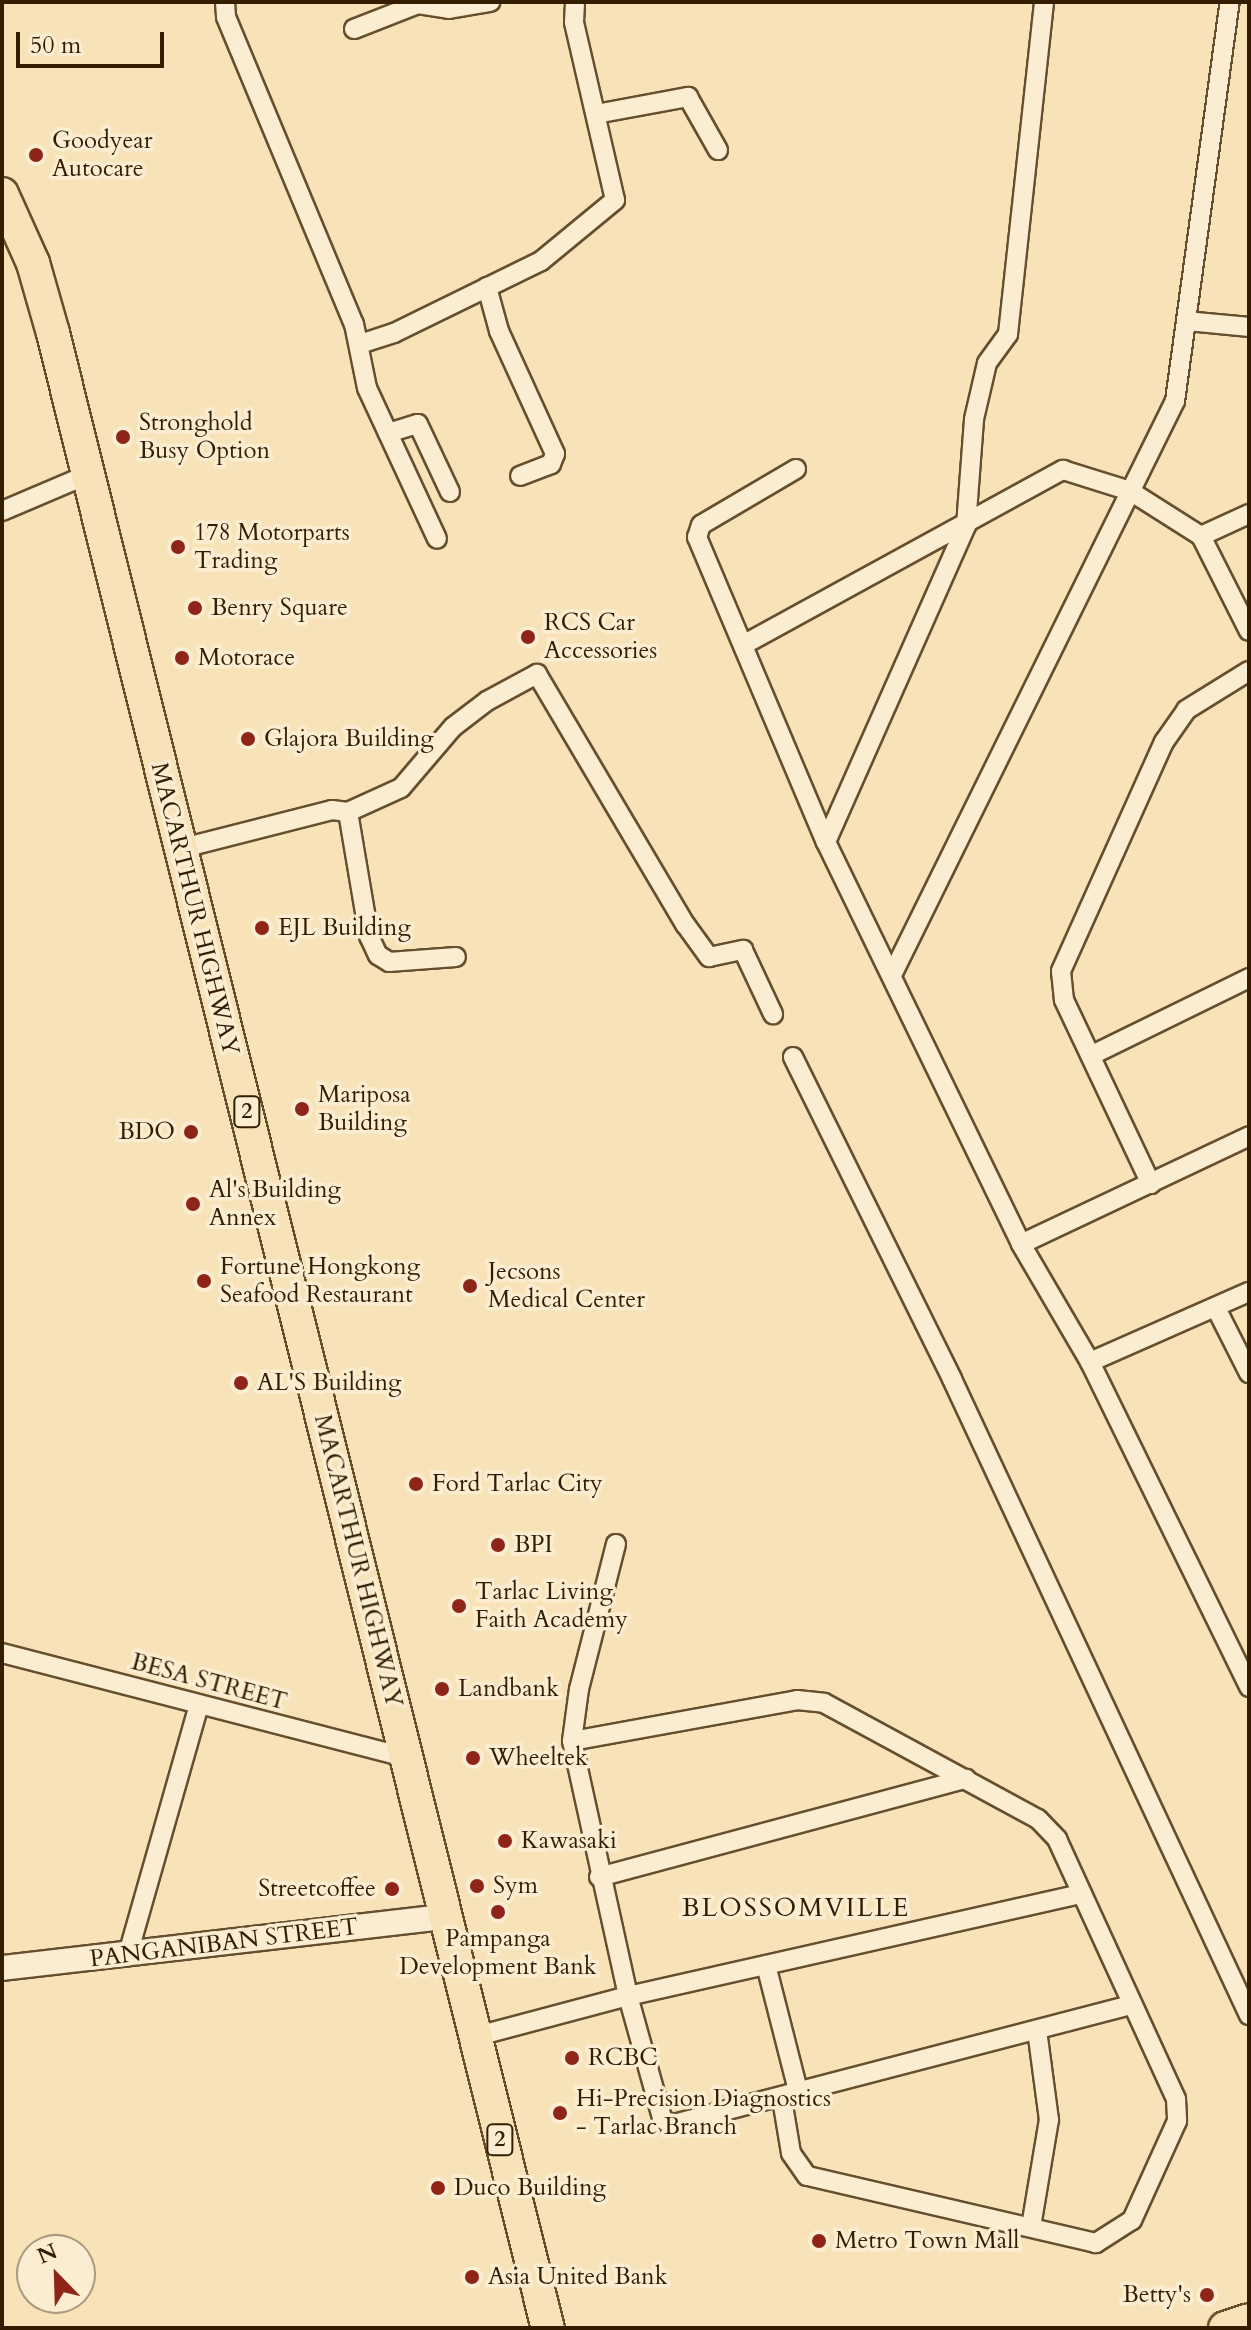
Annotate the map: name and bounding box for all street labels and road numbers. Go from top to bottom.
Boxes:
street label: MACARTHUR HIGHWAY [145,760,245,1058]
road number: 2 [233,1094,261,1130]
street label: MACARTHUR HIGHWAY [308,1412,408,1710]
street label: BESA STREET [128,1647,290,1717]
street label: PANGANIBAN STREET [88,1912,360,1974]
road number: 2 [486,2122,514,2158]

